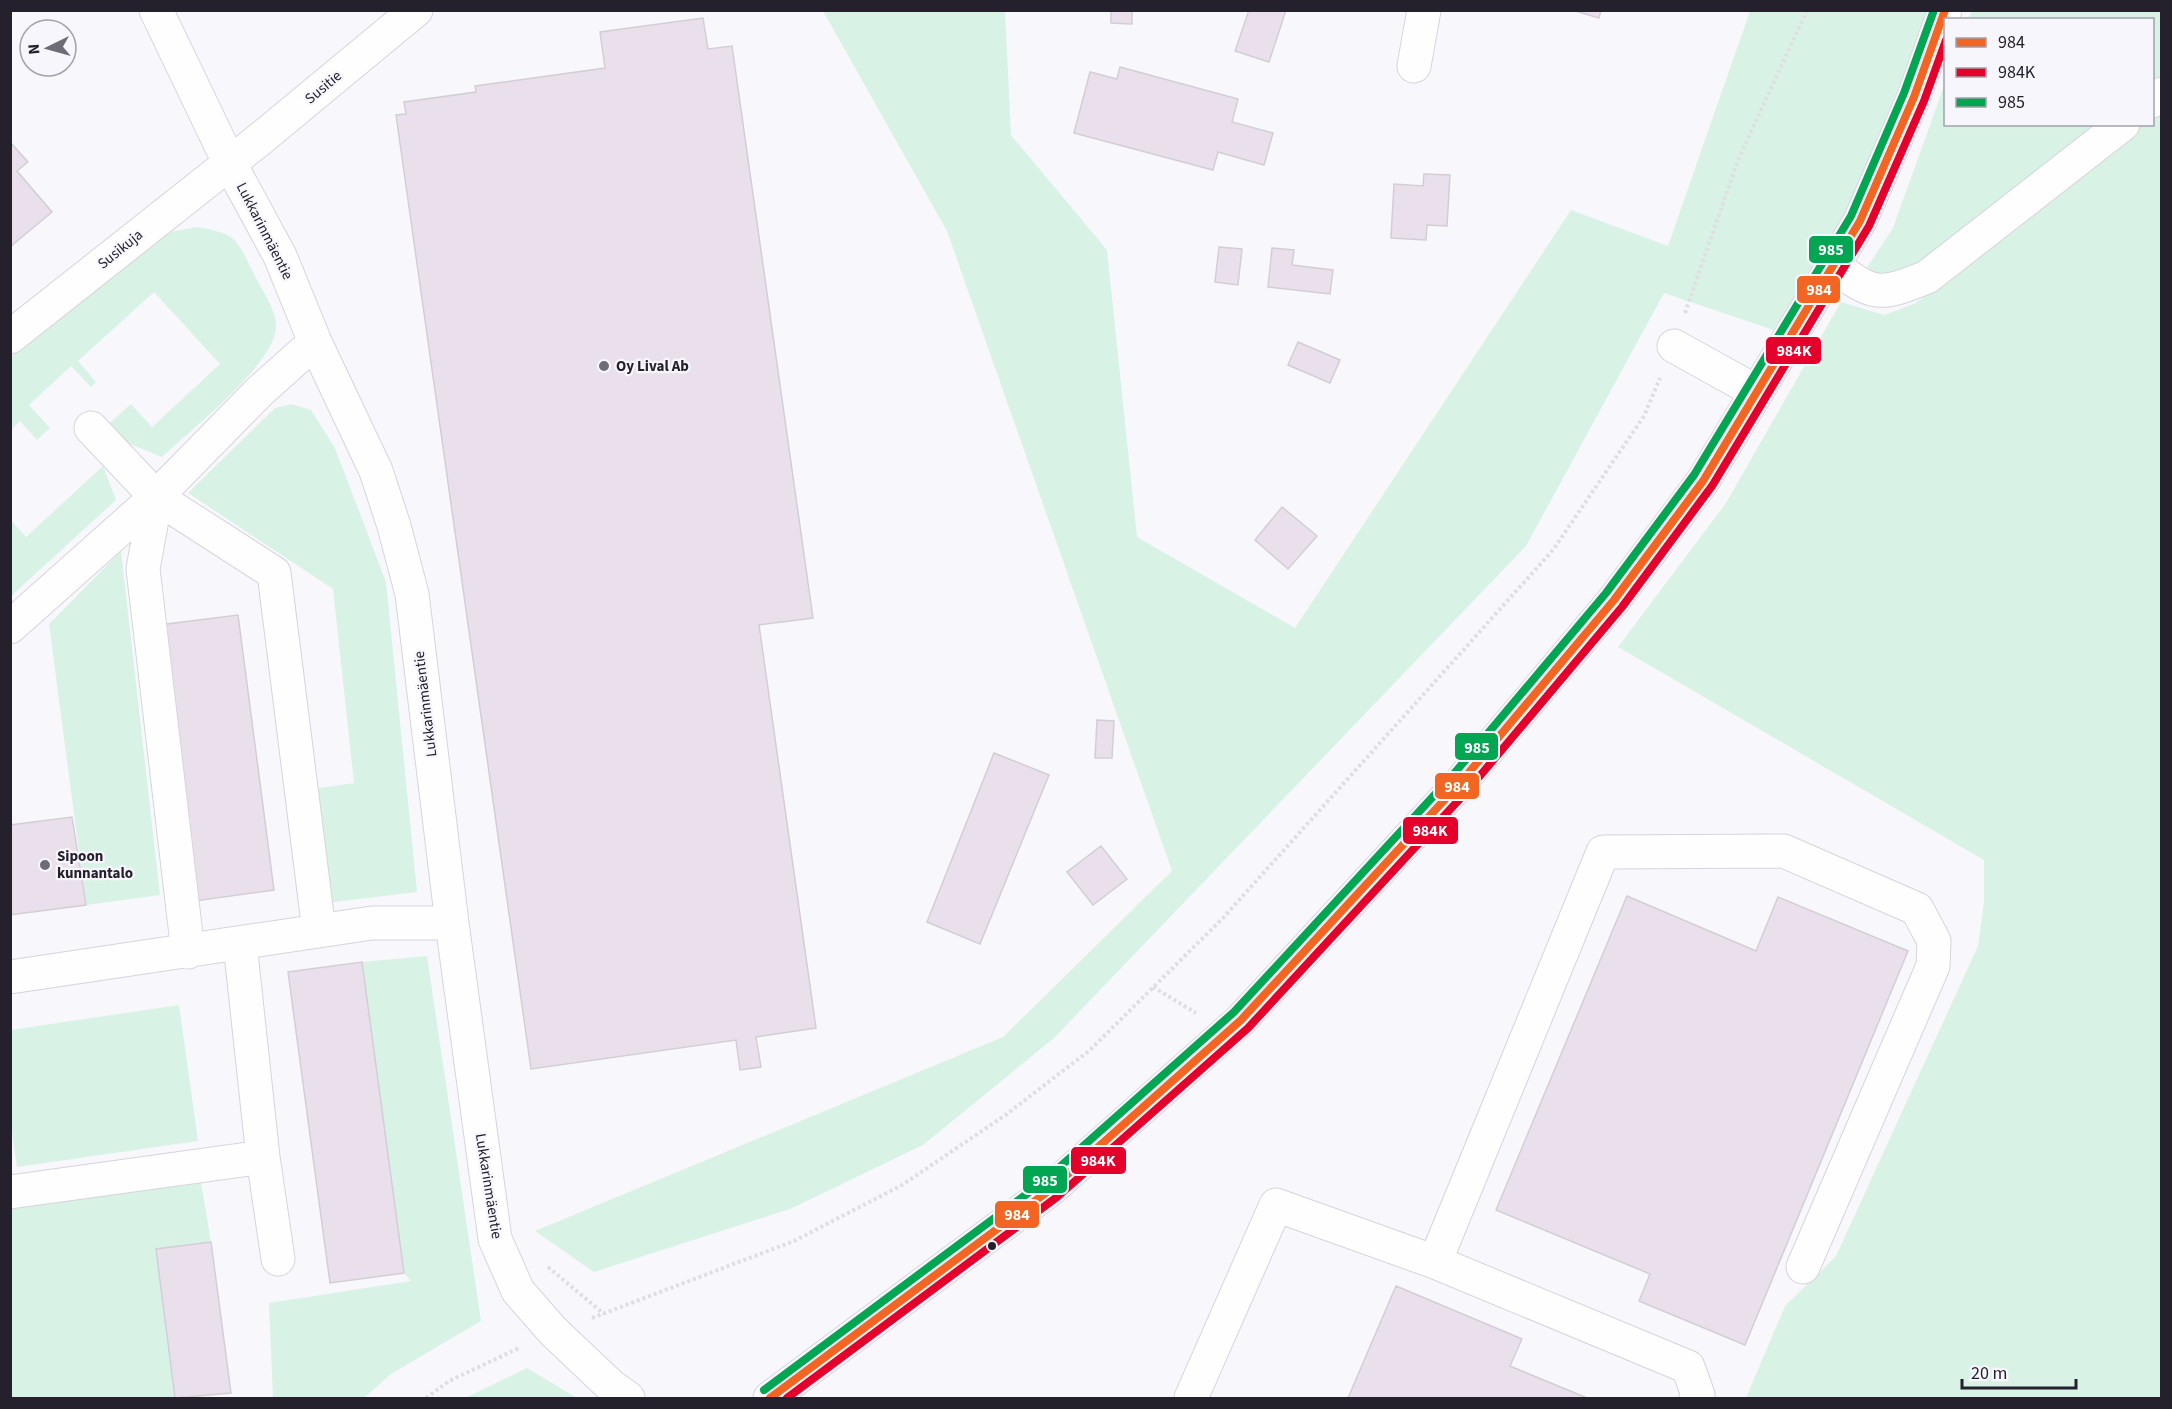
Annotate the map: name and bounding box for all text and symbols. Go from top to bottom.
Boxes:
north arrow [18,18,78,78]
legend [1944,18,2154,126]
text: 984 [1998,30,2025,55]
text: N [23,43,45,55]
text: 984K [1998,60,2036,85]
street label: Susitie [300,66,346,109]
text: 985 [1998,90,2025,115]
street label: Lukkarinmäentie [231,179,298,283]
street label: Susikuja [93,225,147,274]
line badge: 985 [1808,235,1854,264]
text: 985 [1818,239,1844,261]
line badge: 984 [1796,275,1841,304]
text: 984 [1806,279,1832,301]
line badge: 984K [1765,336,1822,365]
text: 984K [1776,340,1812,362]
place label: Oy Lival Ab [616,356,689,377]
marker: Oy Lival Ab [597,359,611,373]
street label: Lukkarinmäentie [409,650,442,758]
line badge: 985 [1454,732,1499,761]
text: 985 [1464,737,1490,759]
line badge: 984 [1434,772,1480,800]
text: 984 [1444,776,1470,798]
line badge: 984K [1402,816,1459,845]
text: 984K [1412,820,1448,842]
place label: Sipoon kunnantalo [57,846,133,884]
marker: Sipoon kunnantalo [38,858,52,872]
street label: Lukkarinmäentie [470,1132,507,1240]
line badge: 984K [1070,1146,1127,1175]
text: 984K [1080,1150,1116,1172]
line badge: 985 [1022,1165,1068,1194]
text: 985 [1032,1170,1058,1192]
line badge: 984 [994,1200,1040,1229]
text: 984 [1004,1204,1030,1226]
unlabelled marker [986,1240,998,1252]
scale bar [1962,1352,2076,1390]
text: 20 m [1971,1361,2007,1386]

